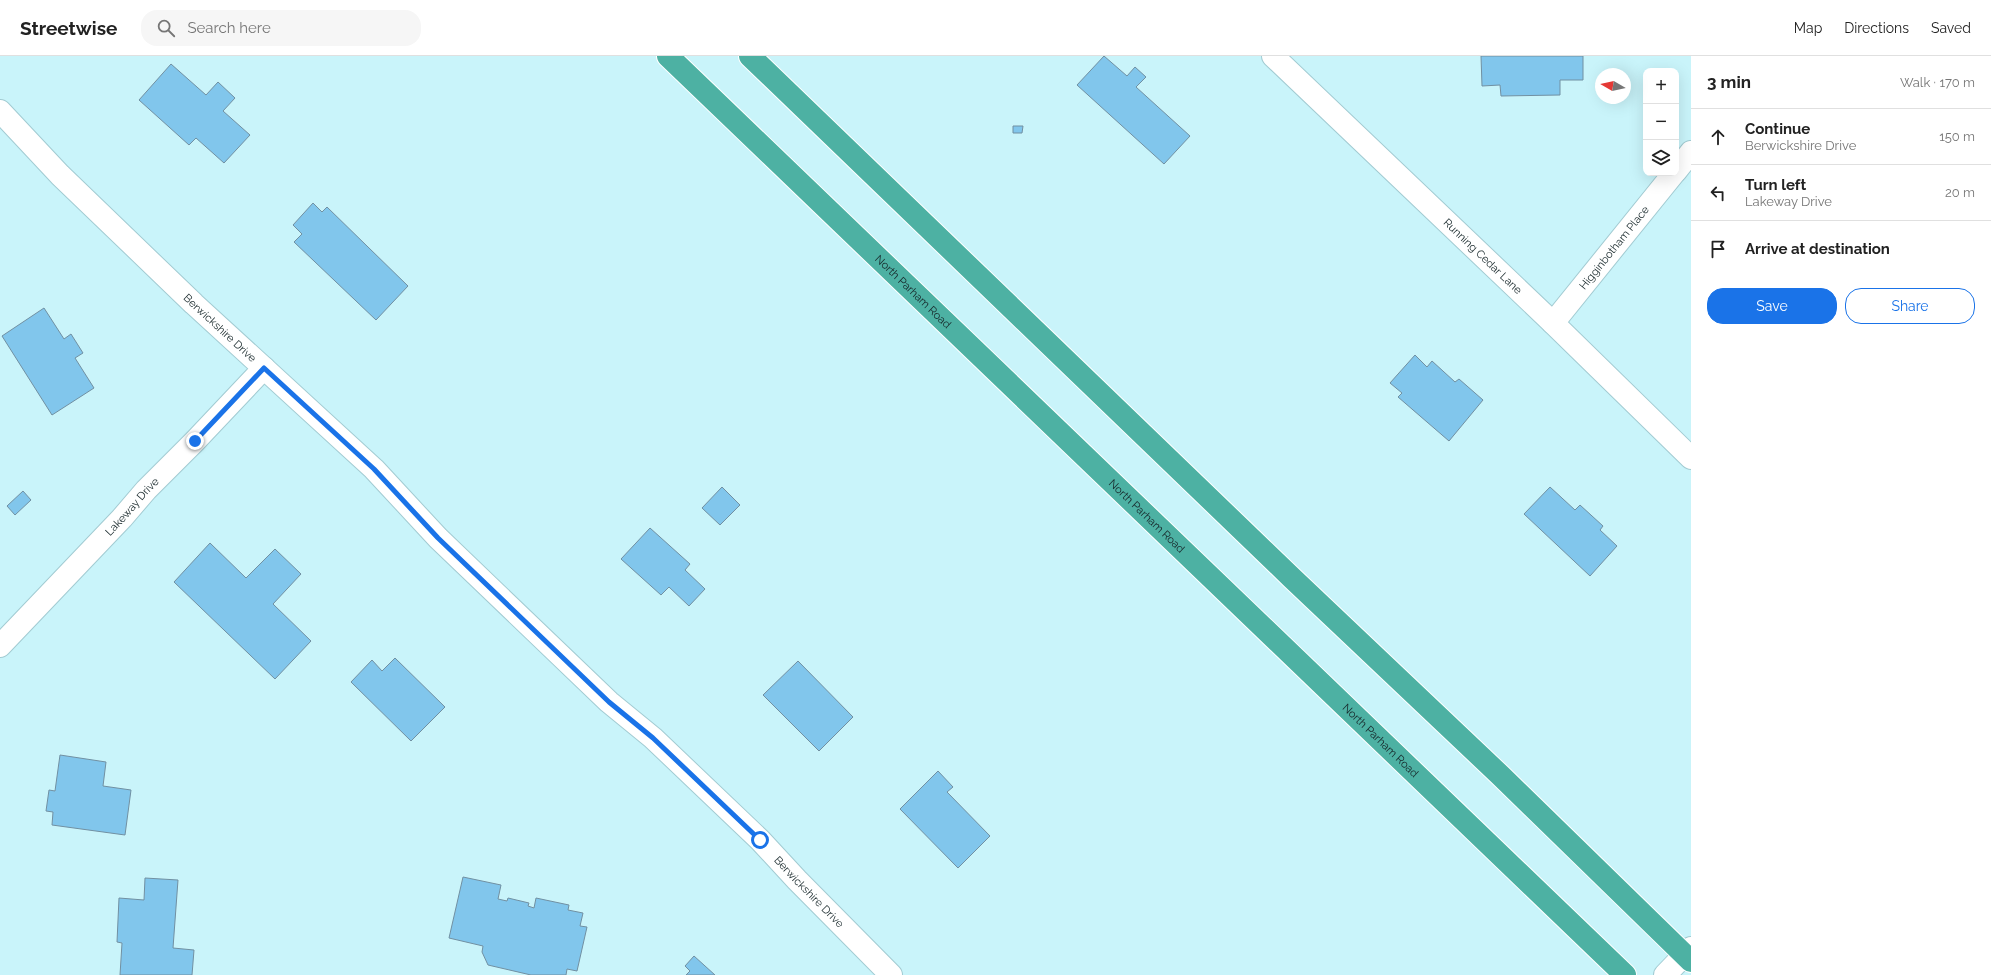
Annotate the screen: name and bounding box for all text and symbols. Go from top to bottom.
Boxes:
search box [141,10,421,46]
text: Streetwise [20,17,117,39]
icon: search [155,17,177,39]
text: Search here [187,19,271,37]
text: Map [1794,20,1822,36]
text: Directions [1844,20,1909,36]
text: Saved [1931,20,1971,36]
north arrow [1595,68,1631,104]
map controls [1643,68,1679,176]
button: + [1643,68,1679,104]
text: 3 min [1707,72,1751,92]
text: Walk · 170 m [1900,75,1975,90]
button: − [1643,104,1679,140]
text: Continue [1745,120,1810,138]
icon: ahead [1707,126,1729,148]
text: 150 m [1939,129,1975,144]
text: Berwickshire Drive [1745,138,1856,153]
button: layers [1643,140,1679,176]
text: Turn left [1745,176,1806,194]
icon: left [1707,182,1729,204]
text: 20 m [1945,185,1975,200]
text: Lakeway Drive [1745,194,1832,209]
street label: Higginbotham Place [1577,203,1652,292]
street label: Running Cedar Lane [1441,216,1525,297]
icon: arrive [1707,238,1729,260]
text: Arrive at destination [1745,240,1890,258]
street label: North Parham Road [872,252,954,331]
button: Save [1707,288,1837,324]
button: Share [1845,288,1975,324]
street label: Berwickshire Drive [181,291,259,365]
route end [186,432,204,450]
street label: Lakeway Drive [103,475,162,539]
street label: North Parham Road [1106,477,1187,556]
street label: North Parham Road [1340,701,1421,780]
route start [751,831,769,849]
street label: Berwickshire Drive [771,854,847,931]

